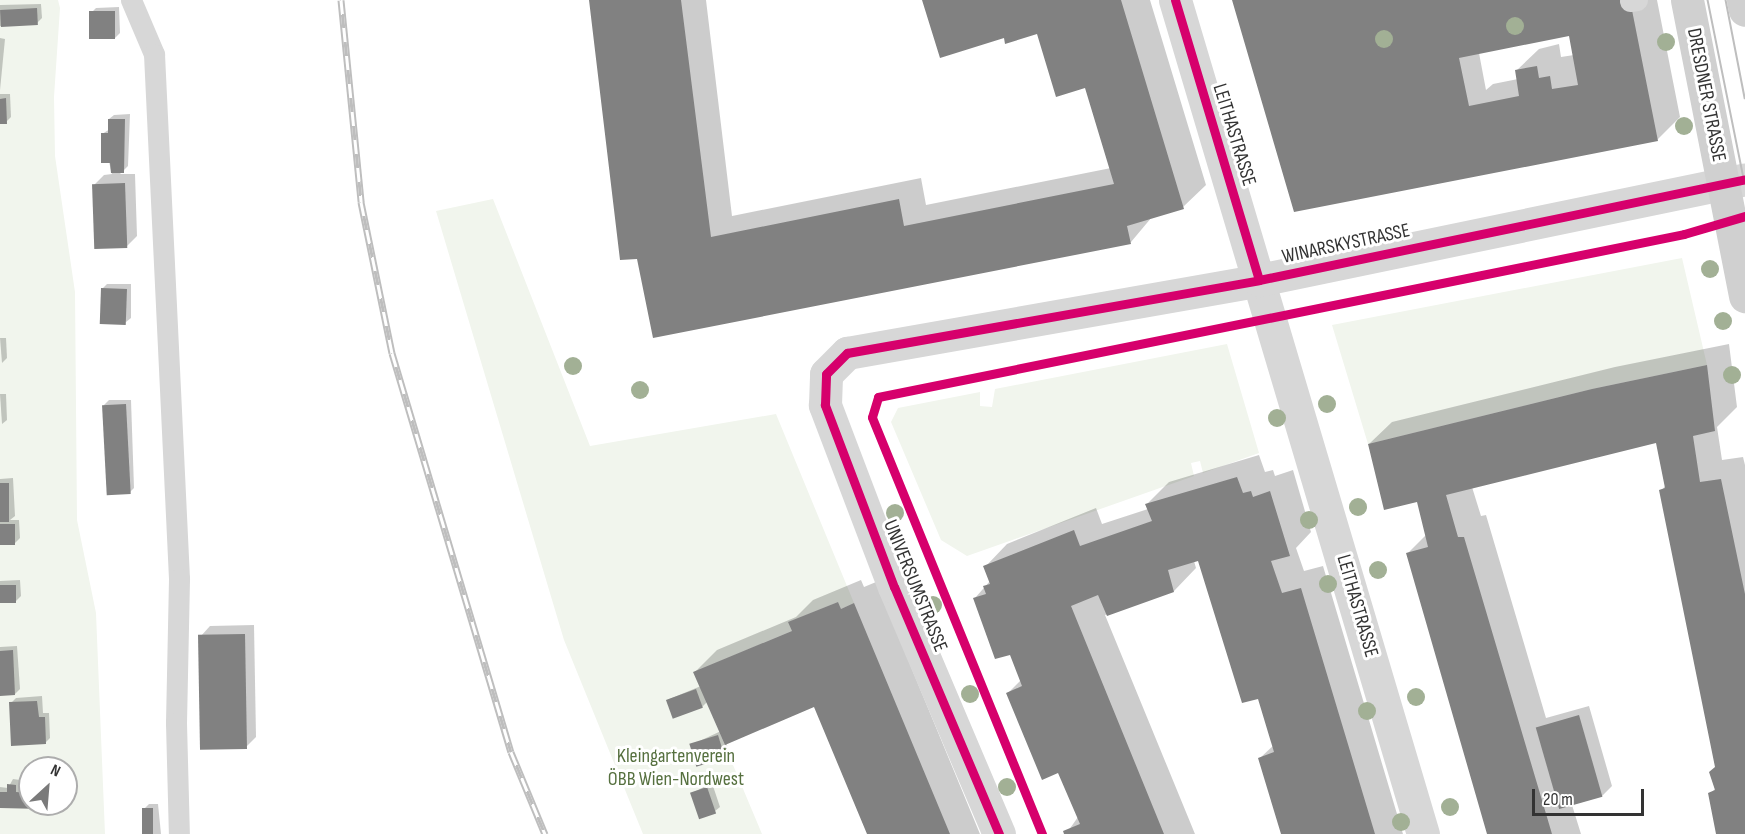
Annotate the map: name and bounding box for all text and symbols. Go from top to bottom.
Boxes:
street label: DRESDNER STRASSE [1681,26,1731,164]
street label: LEITHASTRASSE [1207,81,1261,189]
street label: WINARSKYSTRASSE [1280,219,1412,269]
street label: UNIVERSUMSTRASSE [878,517,952,655]
street label: LEITHASTRASSE [1331,552,1383,660]
park label: Kleingartenverein ÖBB Wien-Nordwest [608,745,744,792]
north arrow [18,756,78,816]
text: N [47,761,63,782]
scale bar [1535,777,1648,815]
text: 20 m [1543,789,1573,810]

